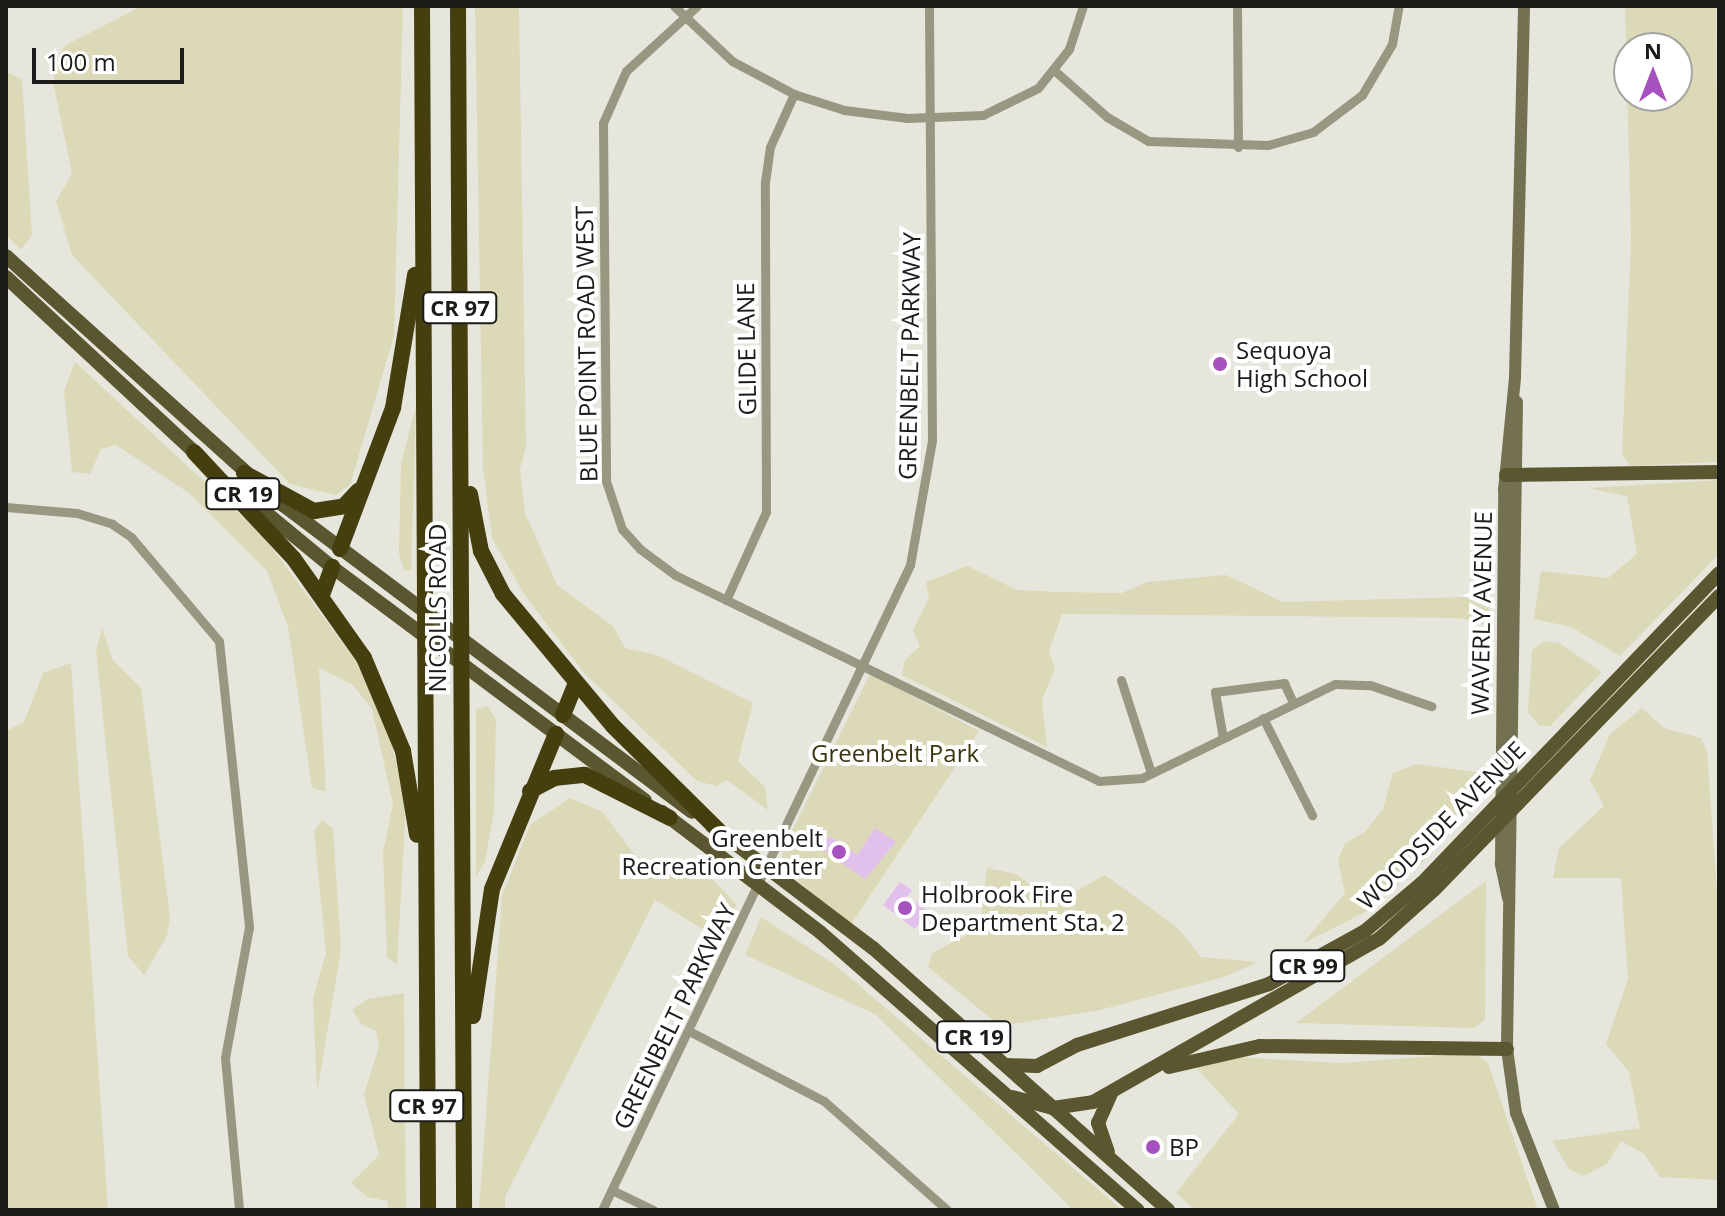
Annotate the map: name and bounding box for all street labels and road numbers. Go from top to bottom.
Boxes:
street label: BLUE POINT ROAD WEST [569,205,603,483]
street label: GREENBELT PARKWAY [892,232,926,480]
street label: GLIDE LANE [730,282,762,416]
road number: CR 97 [422,290,498,326]
road number: CR 19 [205,476,281,512]
street label: WAVERLY AVENUE [1465,511,1497,715]
street label: NICOLLS ROAD [423,523,451,693]
street label: WOODSIDE AVENUE [1351,735,1531,915]
street label: GREENBELT PARKWAY [607,898,741,1134]
road number: CR 99 [1270,948,1346,984]
road number: CR 19 [936,1019,1012,1055]
road number: CR 97 [389,1088,465,1124]

